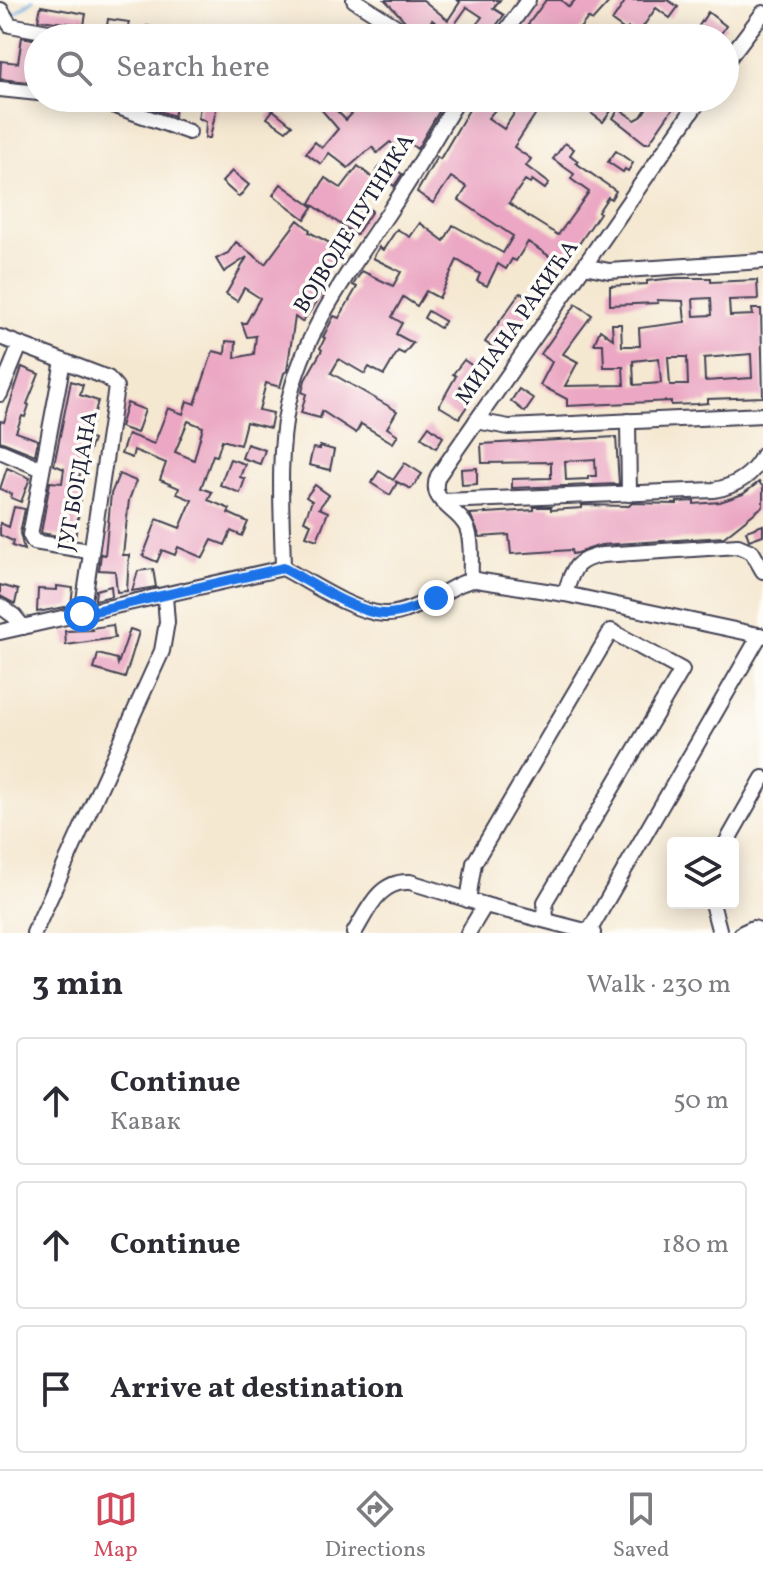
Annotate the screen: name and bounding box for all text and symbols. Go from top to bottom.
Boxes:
search box [24,24,739,112]
icon: search [52,46,96,90]
text: Search here [116,47,270,89]
street label: ВОЈВОДЕ ПУТНИКА [287,128,423,320]
street label: МИЛАНА РАКИЋА [449,234,587,412]
street label: ЈУГ БОГДАНА [51,409,107,553]
route end [418,580,454,616]
route start [64,596,100,632]
map controls [667,837,739,909]
button: layers [667,837,739,909]
text: 3 min [32,962,123,1009]
text: Walk · 230 m [587,967,731,1003]
text: Continue [110,1062,241,1104]
icon: ahead [34,1079,78,1123]
text: 50 m [673,1083,729,1119]
text: Кавак [110,1104,181,1140]
icon: ahead [34,1223,78,1267]
text: Continue [110,1224,241,1266]
text: 180 m [662,1227,729,1263]
icon: arrive [34,1367,78,1411]
text: Arrive at destination [110,1368,404,1410]
tab: Map [94,1487,138,1566]
tab: Directions [325,1487,426,1566]
tab: Saved [613,1487,669,1566]

